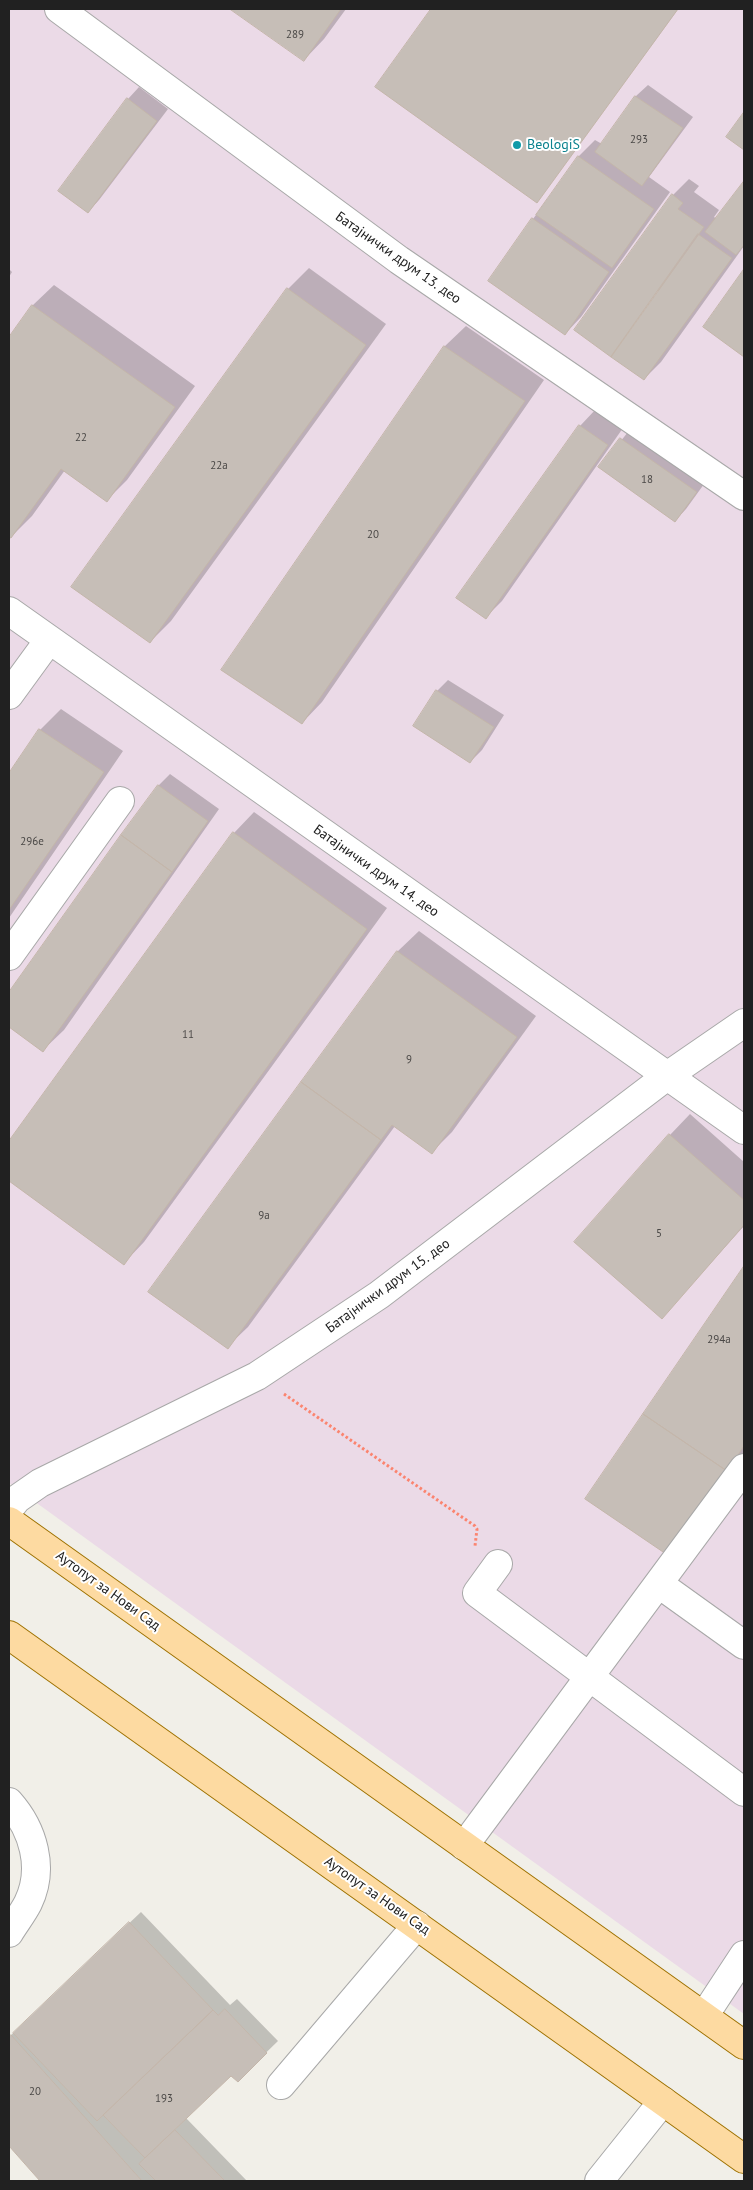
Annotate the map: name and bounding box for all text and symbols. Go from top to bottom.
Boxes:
house number: 289 [286,28,304,42]
house number: 293 [630,133,648,147]
place label: BeologiS [527,137,580,153]
marker: BeologiS [511,139,523,151]
street label: Батајнички друм 13. део [332,208,464,308]
house number: 22 [75,431,87,445]
house number: 22a [210,459,228,473]
house number: 18 [641,473,653,487]
house number: 20 [367,528,379,542]
street label: Батајнички друм 14. део [310,821,442,921]
house number: 296e [20,835,44,849]
house number: 11 [182,1028,194,1042]
house number: 9 [406,1053,412,1067]
house number: 9a [258,1209,270,1223]
house number: 5 [656,1227,662,1241]
street label: Батајнички друм 15. део [323,1235,453,1337]
house number: 294a [707,1333,731,1347]
street label: Аутопут за Нови Сад [52,1547,164,1635]
street label: Аутопут за Нови Сад [321,1853,433,1939]
house number: 20 [29,2085,41,2099]
house number: 193 [155,2092,173,2106]

